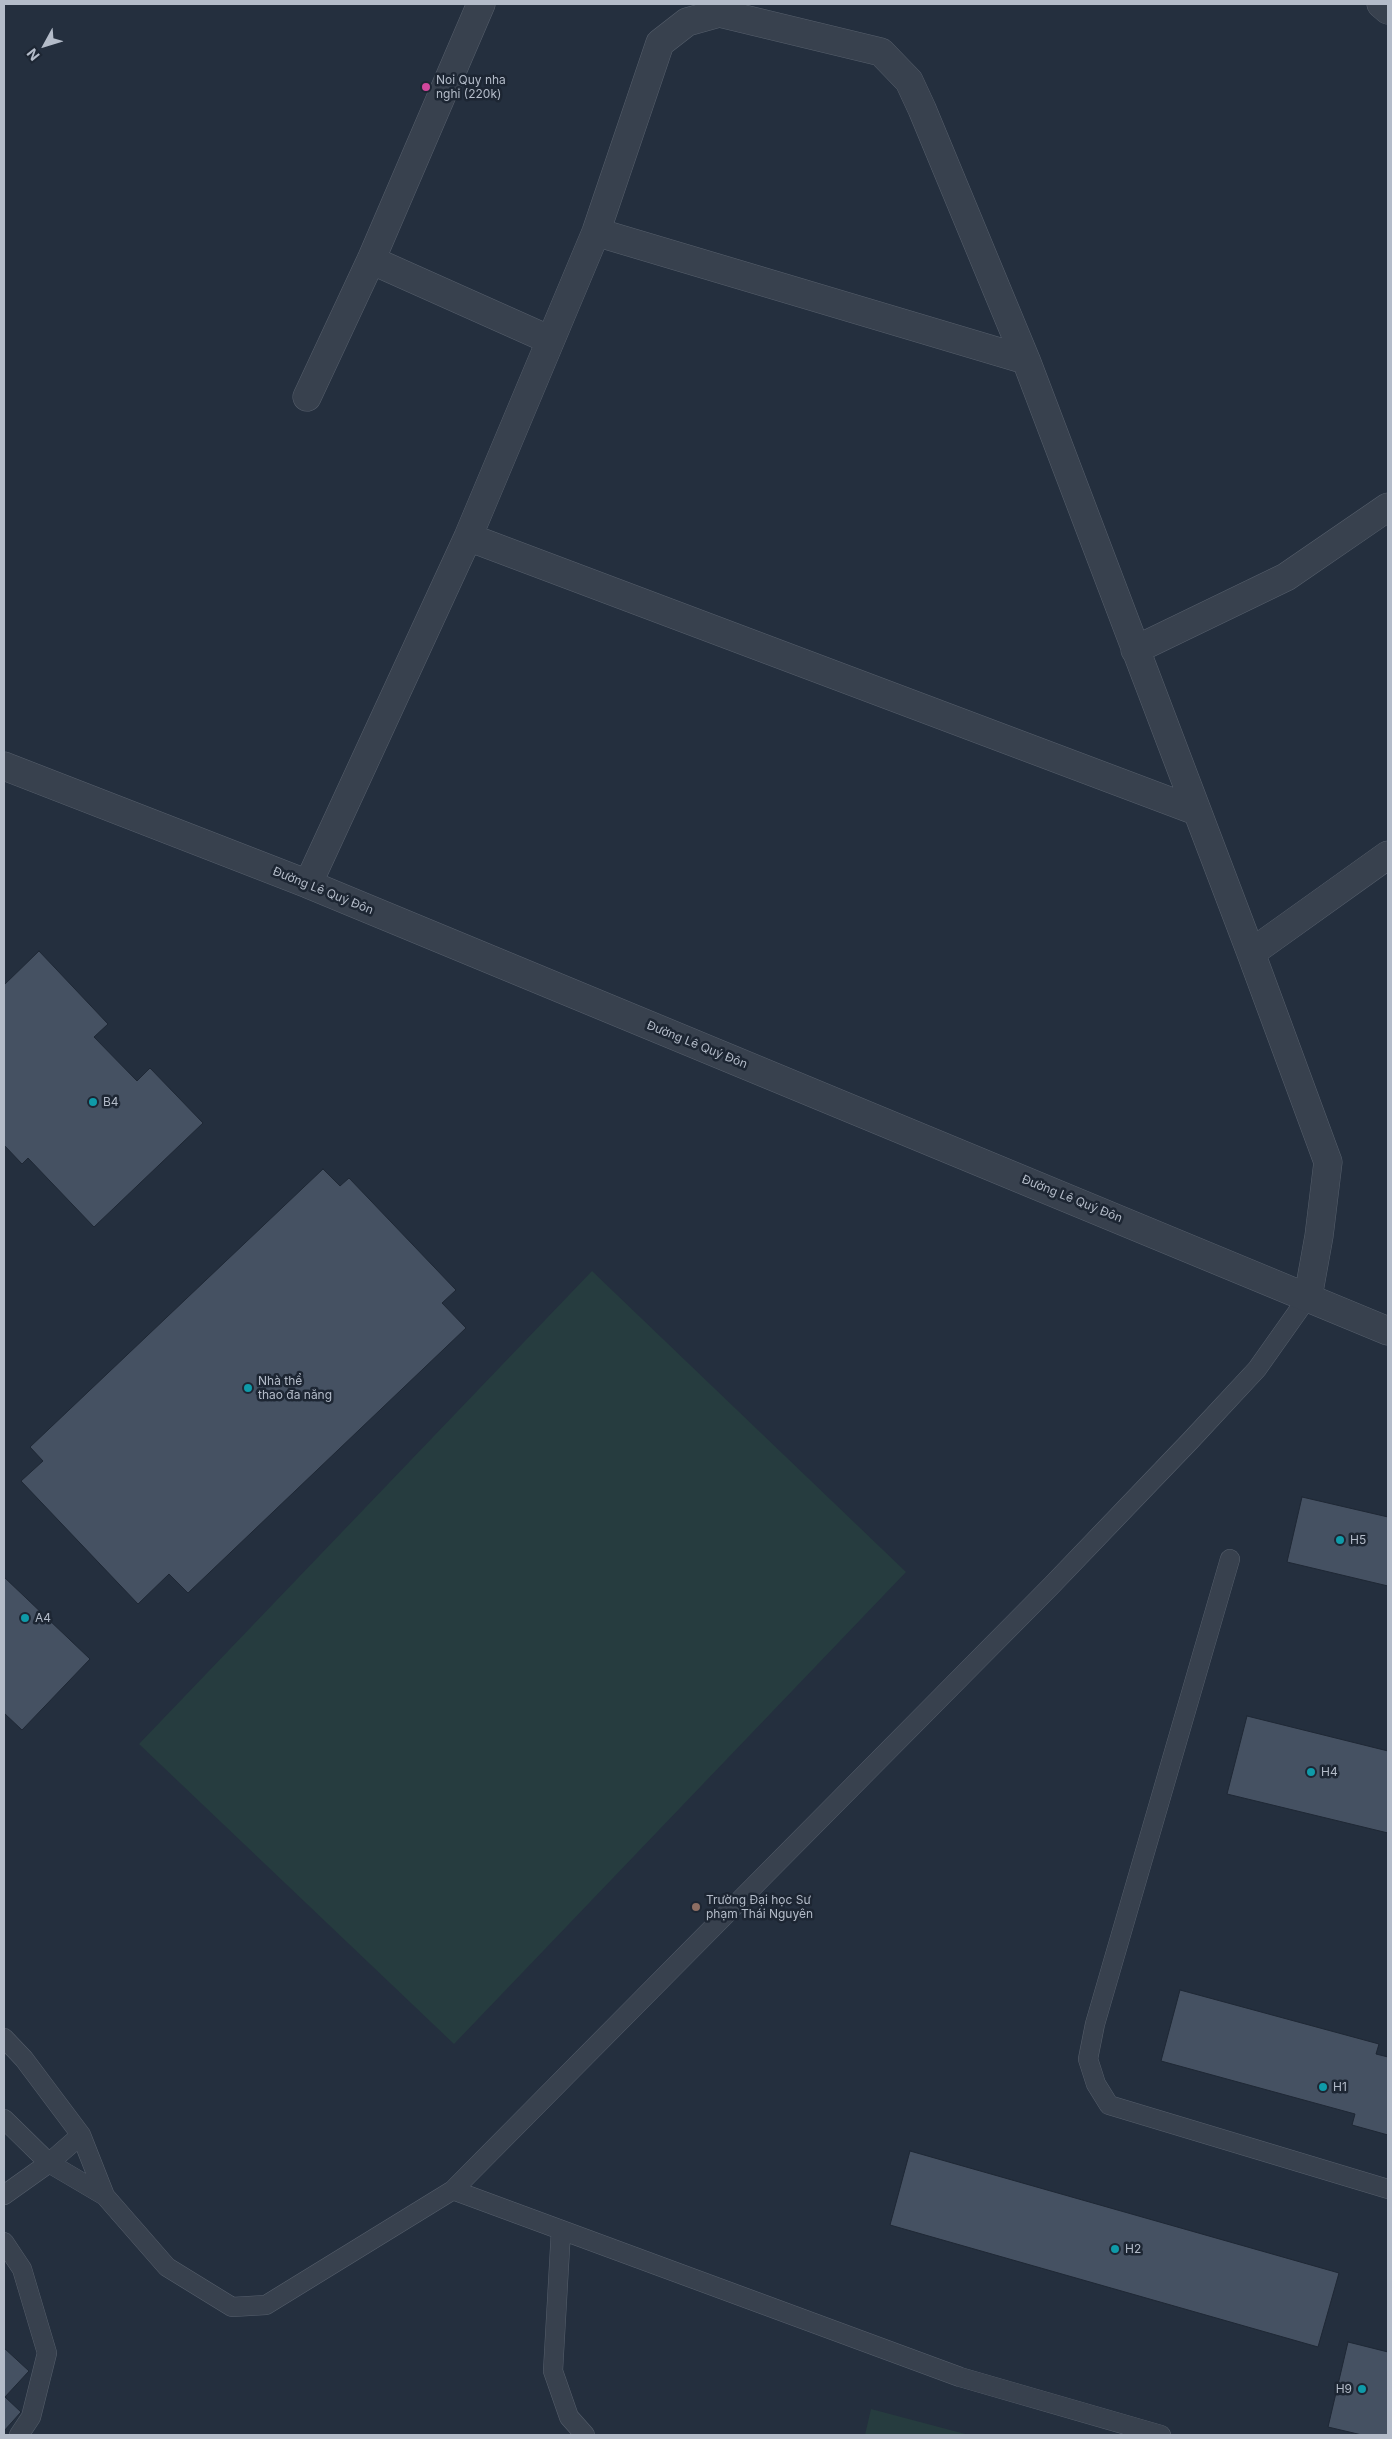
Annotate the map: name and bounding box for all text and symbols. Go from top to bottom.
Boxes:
north arrow [20,20,70,70]
text: N [23,45,43,64]
place label: Noi Quy nha nghi (220k) [436,73,506,101]
marker: Noi Quy nha nghi (220k) [420,81,432,93]
street label: Đường Lê Quý Đôn [271,864,375,918]
street label: Đường Lê Quý Đôn [645,1018,749,1072]
place label: B4 [103,1095,119,1109]
marker: B4 [87,1096,99,1108]
street label: Đường Lê Quý Đôn [1020,1172,1124,1226]
place label: Nhà thể thao đa năng [258,1374,332,1402]
marker: Nhà thể thao đa năng [242,1382,254,1394]
place label: H5 [1350,1533,1366,1547]
marker: H5 [1334,1534,1346,1546]
place label: A4 [35,1611,51,1625]
marker: A4 [19,1612,31,1624]
place label: H4 [1321,1765,1338,1779]
marker: H4 [1305,1766,1317,1778]
place label: Trường Đại học Sư phạm Thái Nguyên [706,1893,813,1921]
marker: Trường Đại học Sư phạm Thái Nguyên [690,1901,702,1913]
place label: H1 [1333,2080,1347,2094]
marker: H1 [1317,2081,1329,2093]
place label: H2 [1125,2242,1141,2256]
marker: H2 [1109,2243,1121,2255]
place label: H9 [1336,2382,1352,2396]
marker: H9 [1356,2383,1368,2395]

